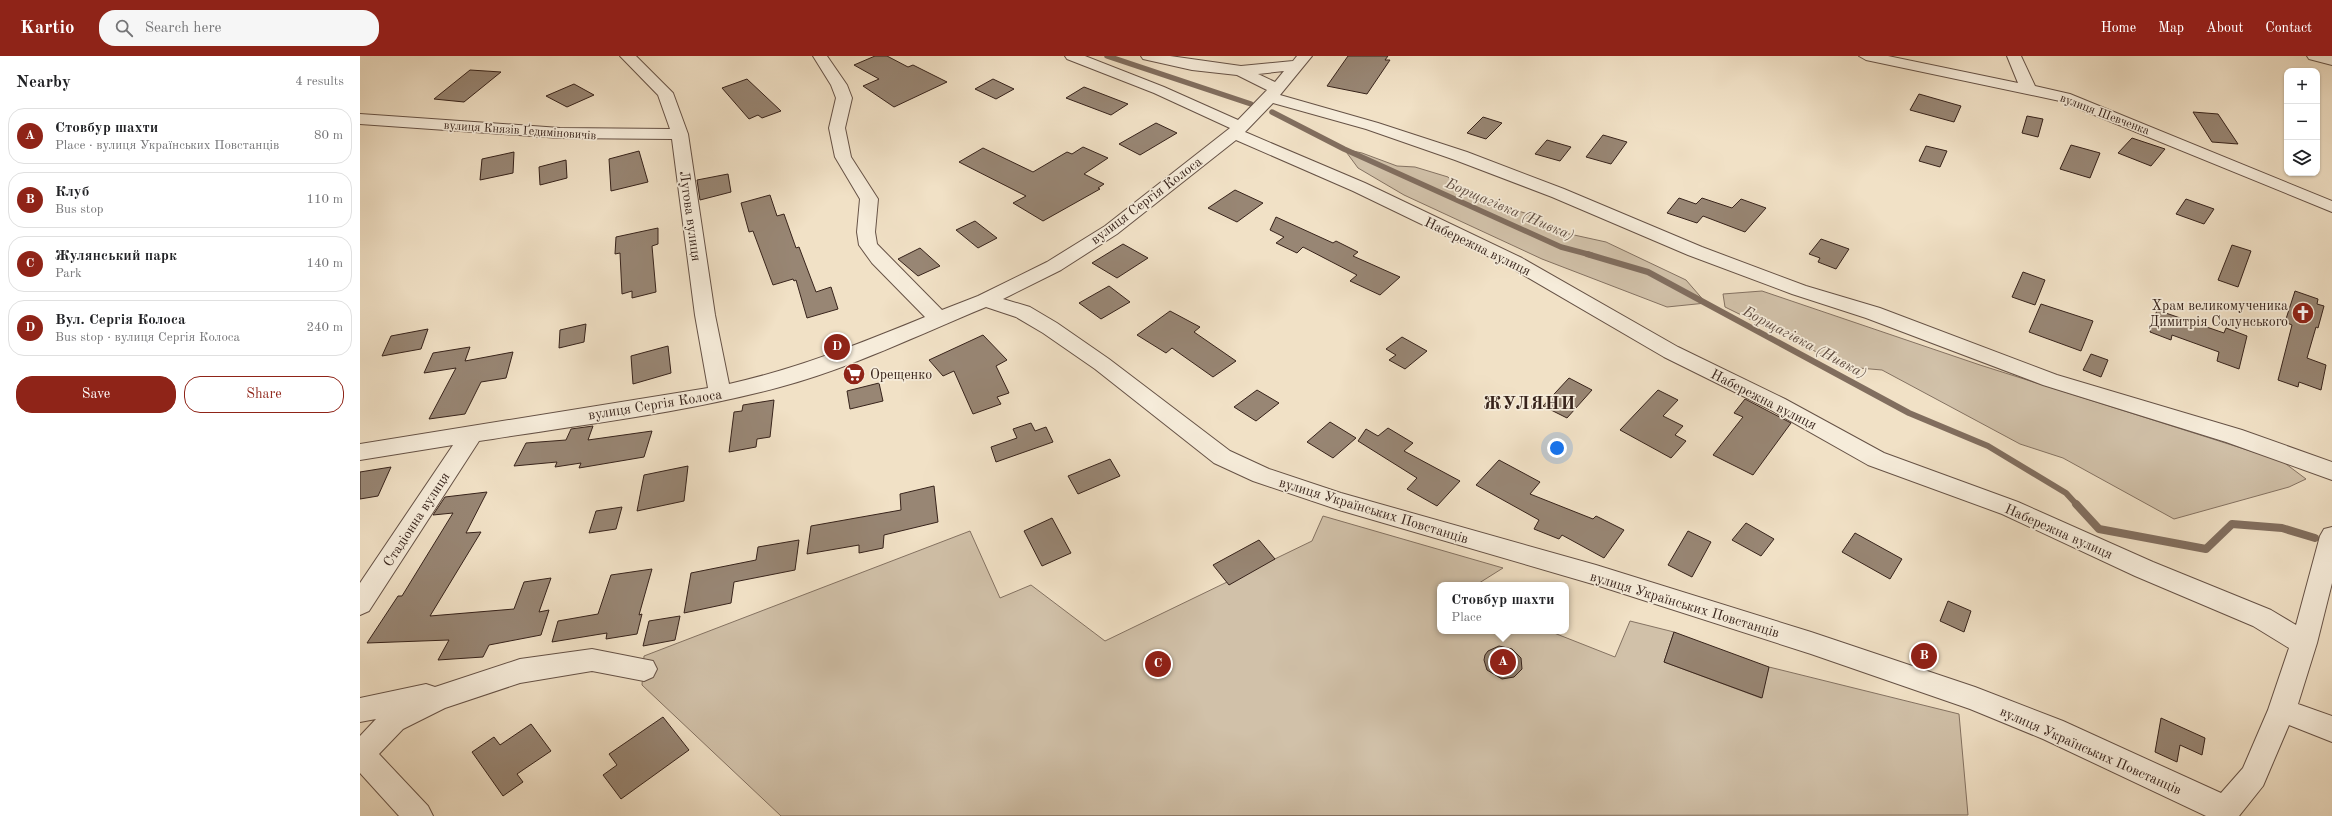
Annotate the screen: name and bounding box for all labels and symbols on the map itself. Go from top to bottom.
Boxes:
street label: вулиця Шевченка [2058,92,2151,138]
street label: вулиця Князів Ґедиміновичів [443,117,597,142]
street label: вулиця Сергія Колоса [1088,155,1205,247]
street label: Лугова вулиця [677,170,703,262]
water label: Борщагівка (Нивка) [1442,175,1576,244]
street label: Набережна вулиця [1422,215,1533,279]
place label: Храм великомученика Димитрія Солунського [2149,299,2288,329]
church icon: Храм великомученика Димитрія Солунського [2290,300,2316,326]
water label: Борщагівка (Нивка) [1739,303,1869,382]
pin: D [824,332,850,362]
supermarket icon: Орещенко [841,361,867,387]
street label: Набережна вулиця [1708,367,1819,433]
place label: Орещенко [870,368,932,382]
street label: вулиця Сергія Колоса [587,387,723,422]
district label: ЖУЛЯНИ [1484,395,1576,413]
your location [1547,438,1567,458]
street label: Стадіонна вулиця [381,470,453,569]
street label: вулиця Українських Повстанців [1277,475,1470,547]
street label: Набережна вулиця [2003,502,2115,562]
street label: вулиця Українських Повстанців [1588,569,1781,641]
pin: B [1911,641,1937,671]
pin: A [1490,647,1516,677]
pin: C [1145,649,1171,679]
street label: вулиця Українських Повстанців [1998,704,2184,797]

